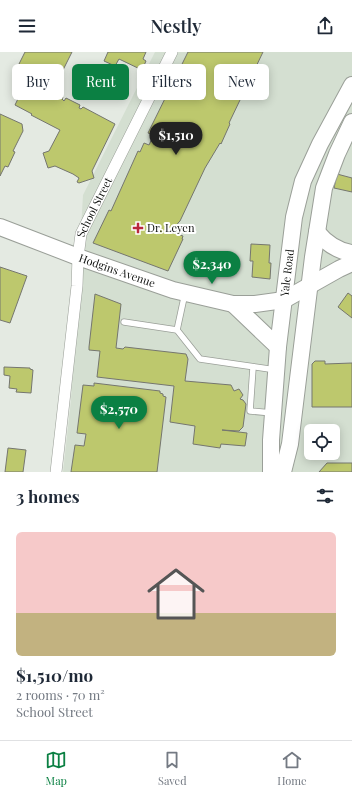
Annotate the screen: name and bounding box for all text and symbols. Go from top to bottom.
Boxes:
text: Nestly [151,14,201,38]
icon: menu [16,15,38,37]
icon: share [314,15,336,37]
chip: Buy [12,64,64,100]
chip: Rent [72,64,129,100]
chip: Filters [137,64,206,100]
chip: New [214,64,269,100]
pin: $1,510 [143,122,209,156]
text: $1,510 [158,126,194,143]
street label: School Street [73,175,115,238]
place label: Dr. Leyen [147,220,195,235]
marker: Dr. Leyen [132,222,144,234]
street label: Yale Road [276,248,297,298]
street label: Hodgins Avenue [77,250,158,290]
pin: $2,340 [179,251,245,285]
text: $2,340 [193,255,231,272]
pin: $2,570 [86,396,152,430]
text: $2,570 [100,400,138,417]
map controls [304,424,340,460]
button: locate [304,424,340,460]
text: 3 homes [16,485,80,507]
icon: filters [314,485,336,507]
icon: home [140,558,212,630]
text: $1,510/mo [16,664,93,686]
text: 2 rooms · 70 m² [16,686,105,703]
text: School Street [16,703,93,720]
tab: Map [45,749,67,788]
tab: Saved [158,749,187,788]
tab: Home [277,749,307,788]

